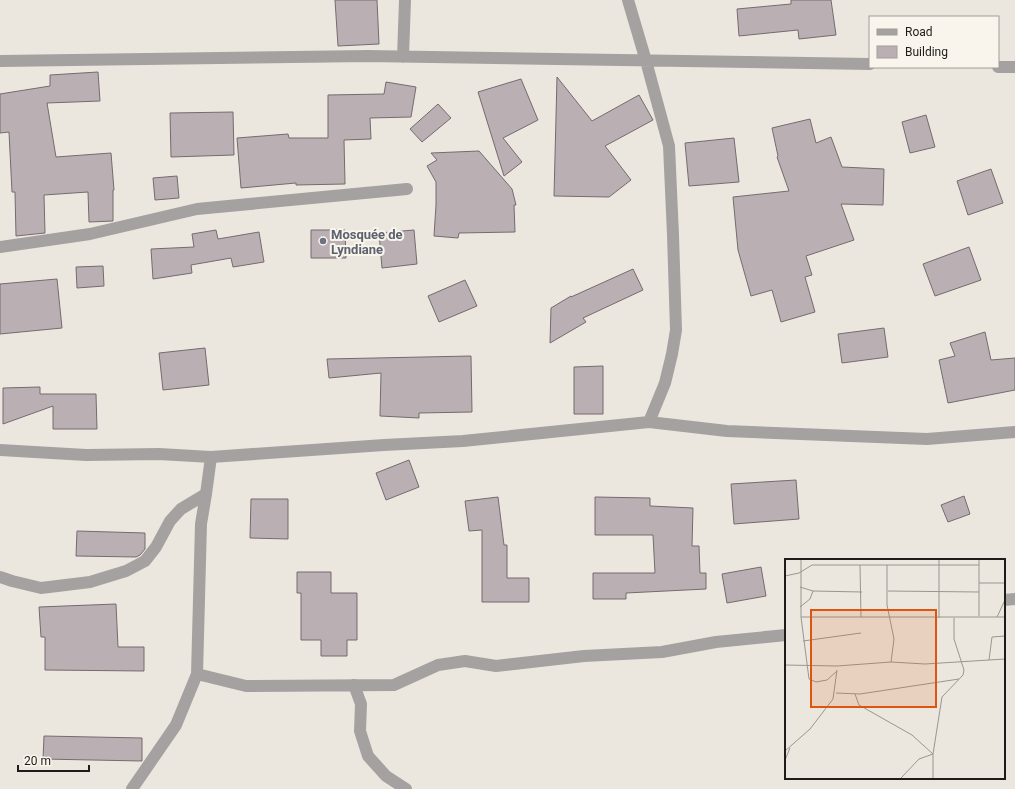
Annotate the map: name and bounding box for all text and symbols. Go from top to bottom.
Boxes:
legend [869,16,999,68]
text: Road [905,25,933,39]
text: Building [905,45,948,59]
place label: Mosquée de Lyndiane [331,227,403,257]
marker: Mosquée de Lyndiane [318,236,328,246]
inset map [785,559,1005,779]
scale bar [18,747,89,773]
text: 20 m [24,754,51,768]

